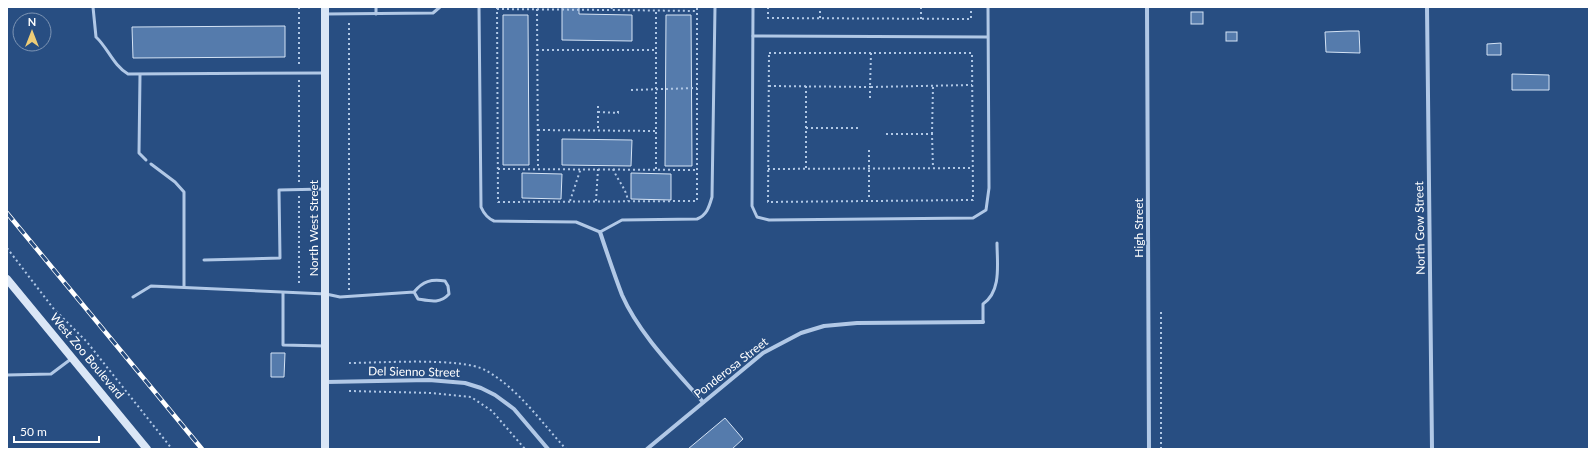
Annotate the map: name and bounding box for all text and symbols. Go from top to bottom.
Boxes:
north arrow [12,12,52,52]
text: N [28,15,36,28]
street label: North West Street [306,179,321,276]
street label: North Gow Street [1411,180,1428,275]
street label: High Street [1131,198,1146,258]
street label: West Zoo Boulevard [47,310,128,402]
street label: Ponderosa Street [691,334,771,401]
street label: Del Sienno Street [368,363,461,380]
scale bar [14,418,99,444]
text: 50 m [20,424,47,439]

